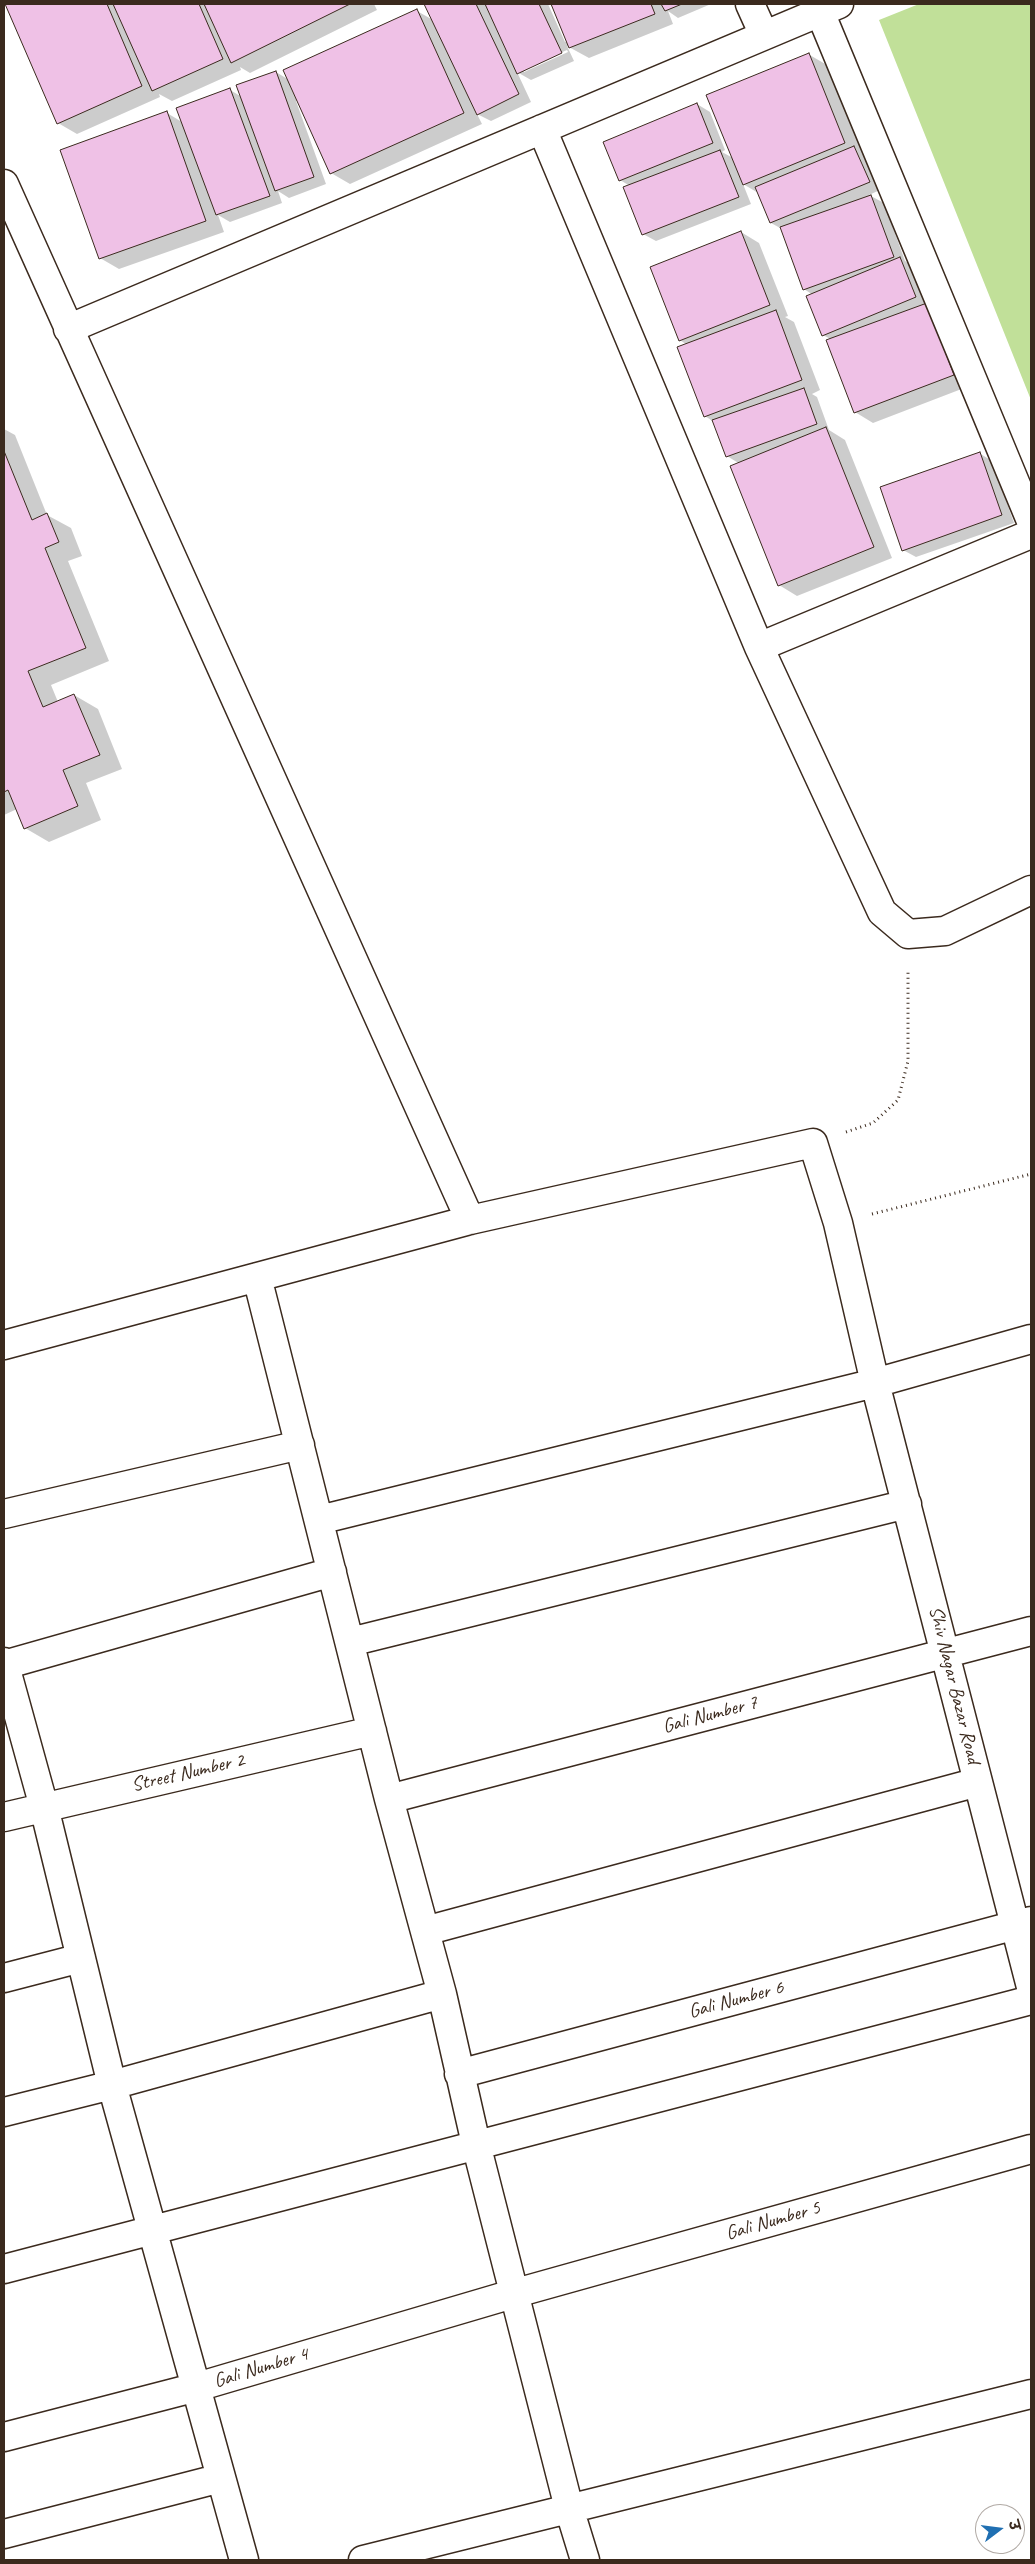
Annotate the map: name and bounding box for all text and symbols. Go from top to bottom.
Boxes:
street label: Shiv Nagar Bazar Road [923,1604,985,1766]
street label: Gali Number 7 [660,1691,760,1739]
street label: Street Number 2 [129,1748,247,1798]
street label: Gali Number 6 [686,1976,786,2024]
street label: Gali Number 5 [723,2196,823,2246]
street label: Gali Number 4 [211,2342,311,2394]
north arrow [975,2504,1025,2554]
text: उ [1005,2519,1023,2532]

